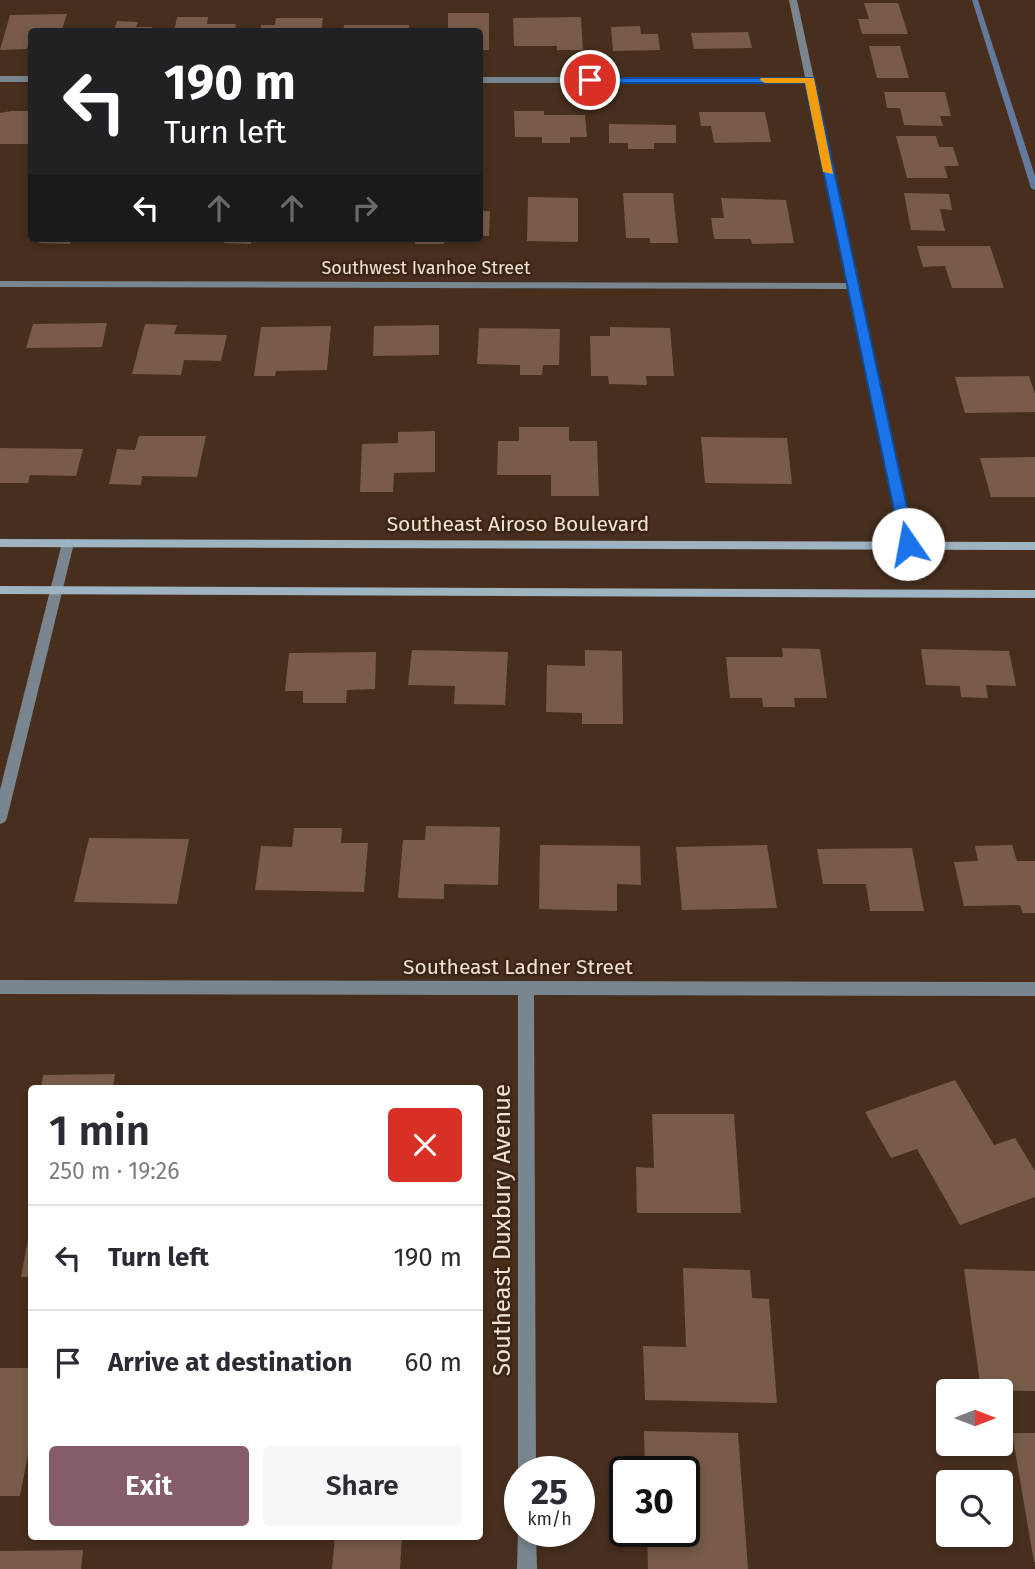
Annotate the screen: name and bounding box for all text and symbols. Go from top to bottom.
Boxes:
pin [560,50,620,110]
text: 190 m [164,53,296,112]
icon: left [49,56,140,147]
icon: arrive [571,61,609,99]
text: Turn left [164,113,286,151]
icon: left [127,189,165,227]
icon: ahead [200,189,238,227]
icon: ahead [273,189,311,227]
icon: right [346,189,384,227]
street label: Southwest Ivanhoe Street [322,257,531,279]
position arrow [871,507,945,581]
street label: Southeast Airoso Boulevard [387,511,649,537]
street label: Southeast Ladner Street [403,954,633,980]
street label: Southeast Duxbury Avenue [488,1084,516,1376]
text: 1 min [49,1106,150,1156]
button: close [388,1108,462,1182]
text: 250 m · 19:26 [49,1157,179,1185]
icon: left [49,1239,87,1277]
text: Turn left [108,1242,209,1273]
text: 190 m [393,1242,462,1273]
icon: arrive [49,1344,87,1382]
text: Arrive at destination [108,1347,352,1378]
text: 60 m [404,1347,462,1378]
north arrow [936,1379,1013,1456]
map controls [936,1379,1013,1547]
button: Exit [49,1446,249,1526]
button: Share [263,1446,462,1526]
speed limit sign: 30 [609,1456,700,1547]
button: search [936,1470,1013,1547]
text: 25 [531,1471,568,1513]
text: km/h [527,1508,572,1530]

